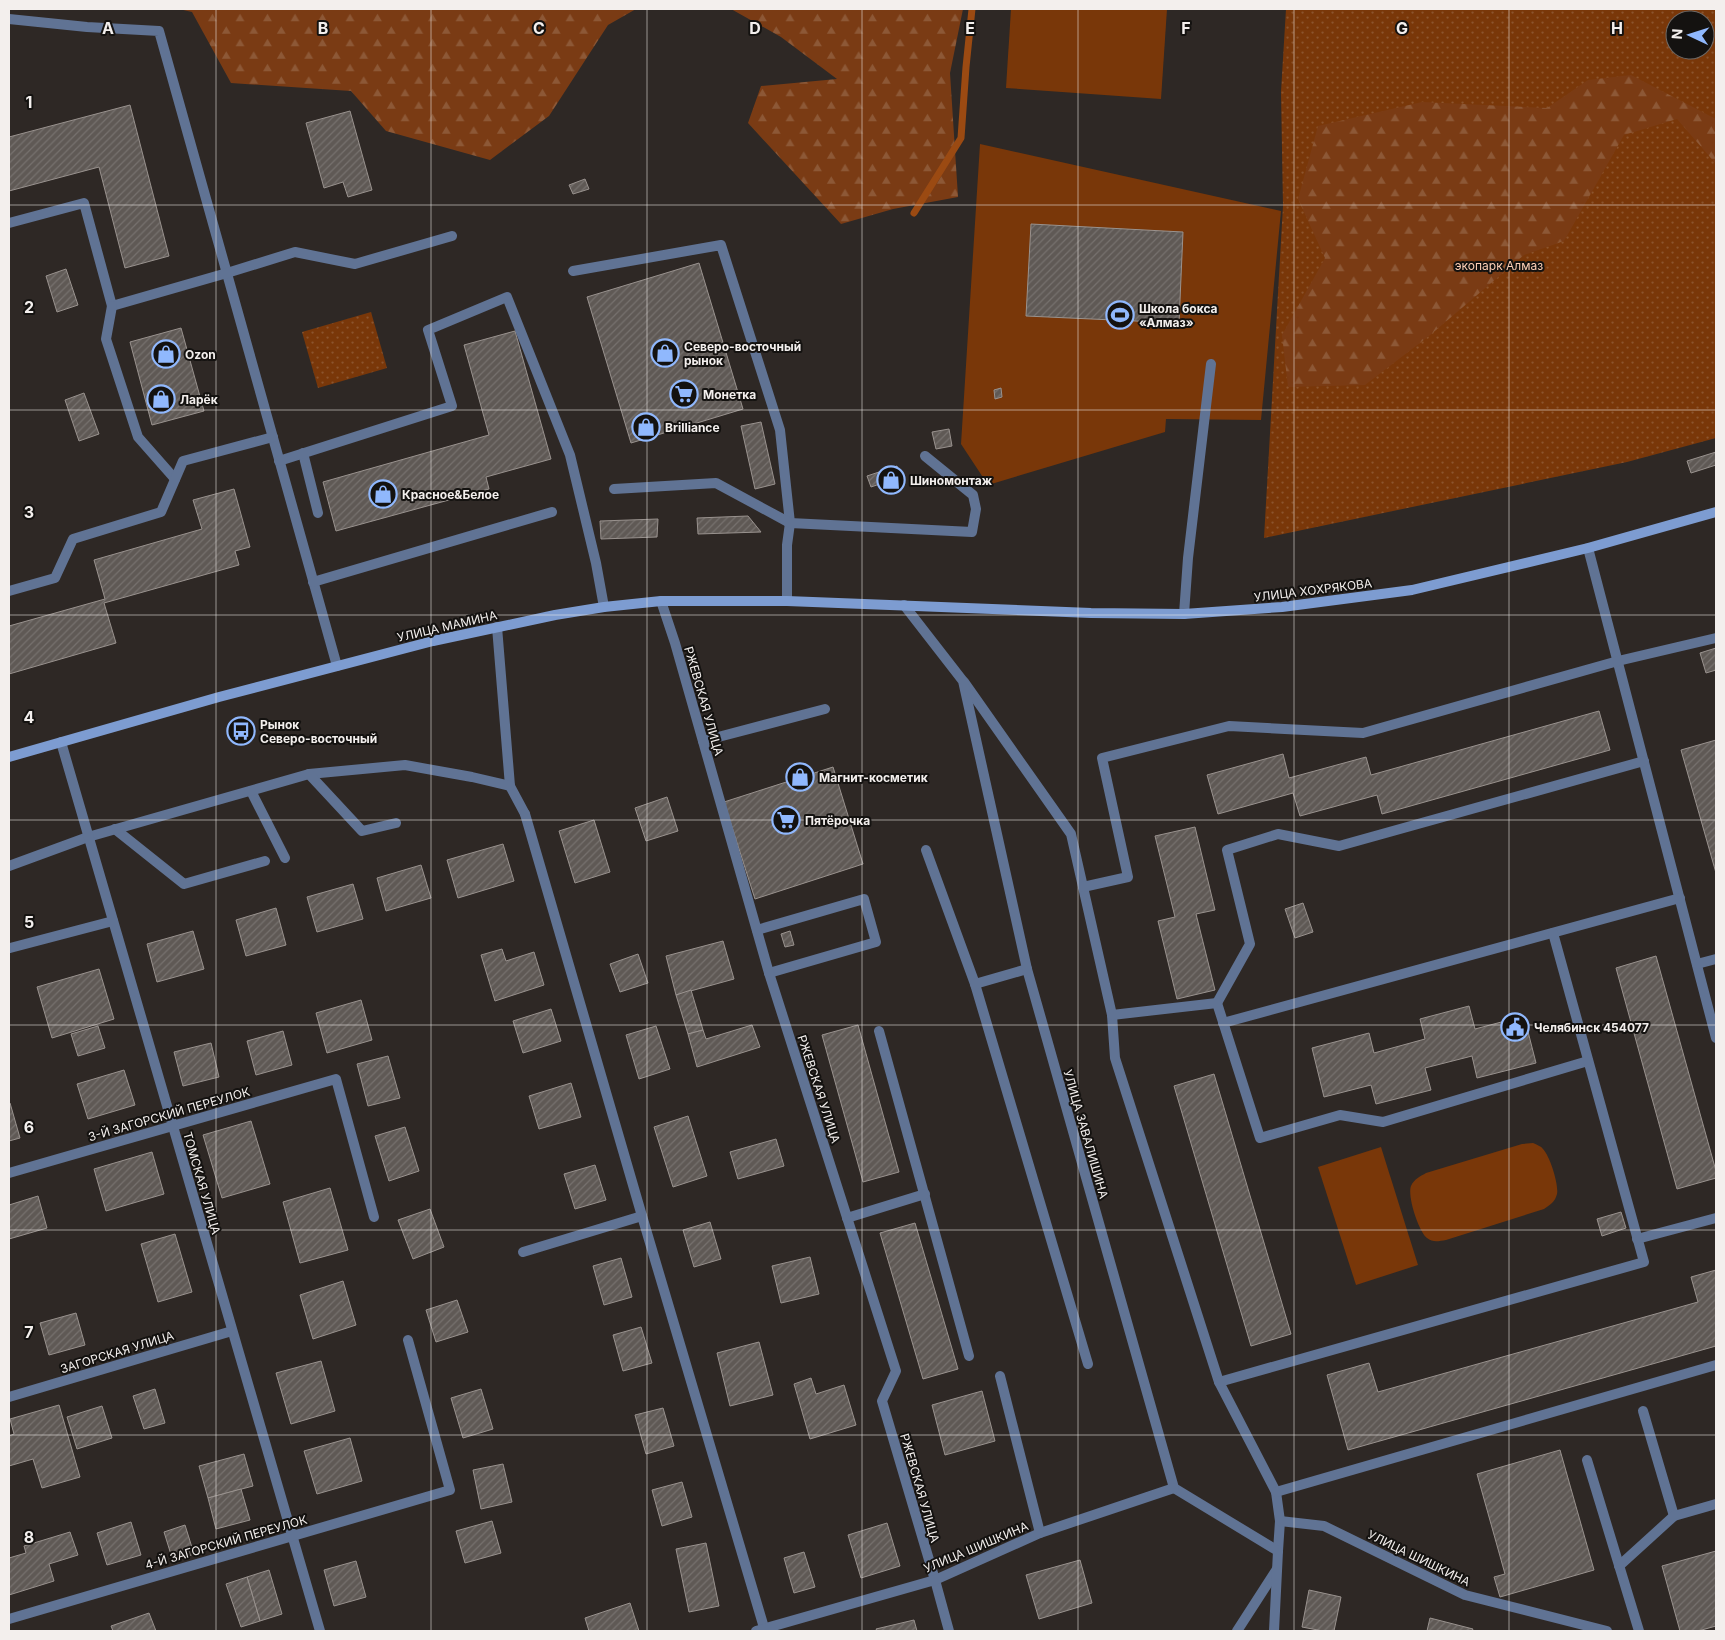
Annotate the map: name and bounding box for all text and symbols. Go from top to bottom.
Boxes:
north arrow [1665,10,1715,60]
text: A [102,18,114,38]
text: B [318,18,328,38]
text: C [533,18,545,38]
text: D [749,18,761,38]
text: E [965,18,975,38]
text: F [1181,18,1191,38]
text: G [1396,18,1408,38]
text: H [1611,18,1623,38]
text: N [1668,28,1685,40]
text: 1 [26,92,32,112]
park label: экопарк Алмаз [1455,258,1543,273]
text: 2 [24,297,34,317]
sports icon: Школа бокса «Алмаз» [1105,300,1135,330]
place label: Школа бокса «Алмаз» [1139,301,1218,330]
shop icon: Северо-восточный рынок [650,338,680,368]
shop icon: Ozon [151,339,181,369]
place label: Северо-восточный рынок [684,339,801,368]
place label: Ozon [185,347,216,362]
supermarket icon: Монетка [669,379,699,409]
shop icon: Ларёк [146,384,176,414]
place label: Монетка [703,387,756,402]
place label: Ларёк [180,392,218,407]
shop icon: Brilliance [631,412,661,442]
place label: Brilliance [665,420,720,435]
shop icon: Шиномонтаж [876,465,906,495]
place label: Шиномонтаж [910,473,993,488]
shop icon: Красное&Белое [368,479,398,509]
place label: Красное&Белое [402,487,499,502]
text: 3 [24,502,34,522]
street label: УЛИЦА ХОХРЯКОВА [1253,575,1373,605]
street label: УЛИЦА МАМИНА [396,607,498,645]
street label: РЖЕВСКАЯ УЛИЦА [681,645,727,757]
text: 4 [24,707,35,727]
bus stop icon: Рынок Северо-восточный [226,716,256,746]
place label: Рынок Северо-восточный [260,717,377,746]
shop icon: Магнит-косметик [785,762,815,792]
place label: Магнит-косметик [819,770,928,785]
supermarket icon: Пятёрочка [771,805,801,835]
place label: Пятёрочка [805,813,870,828]
text: 5 [24,912,34,932]
public building icon: Челябинск 454077 [1500,1012,1530,1042]
place label: Челябинск 454077 [1534,1020,1649,1035]
street label: РЖЕВСКАЯ УЛИЦА [794,1033,844,1145]
street label: УЛИЦА ЗАВАЛИШИНА [1060,1068,1112,1200]
street label: 3-Й ЗАГОРСКИЙ ПЕРЕУЛОК [86,1084,252,1144]
text: 6 [24,1117,34,1137]
street label: ТОМСКАЯ УЛИЦА [180,1130,224,1236]
text: 7 [24,1322,34,1342]
street label: ЗАГОРСКАЯ УЛИЦА [58,1328,176,1376]
street label: РЖЕВСКАЯ УЛИЦА [897,1432,943,1544]
street label: 4-Й ЗАГОРСКИЙ ПЕРЕУЛОК [143,1512,309,1572]
street label: УЛИЦА ШИШКИНА [921,1518,1031,1576]
text: 8 [24,1527,34,1547]
street label: УЛИЦА ШИШКИНА [1365,1527,1473,1589]

